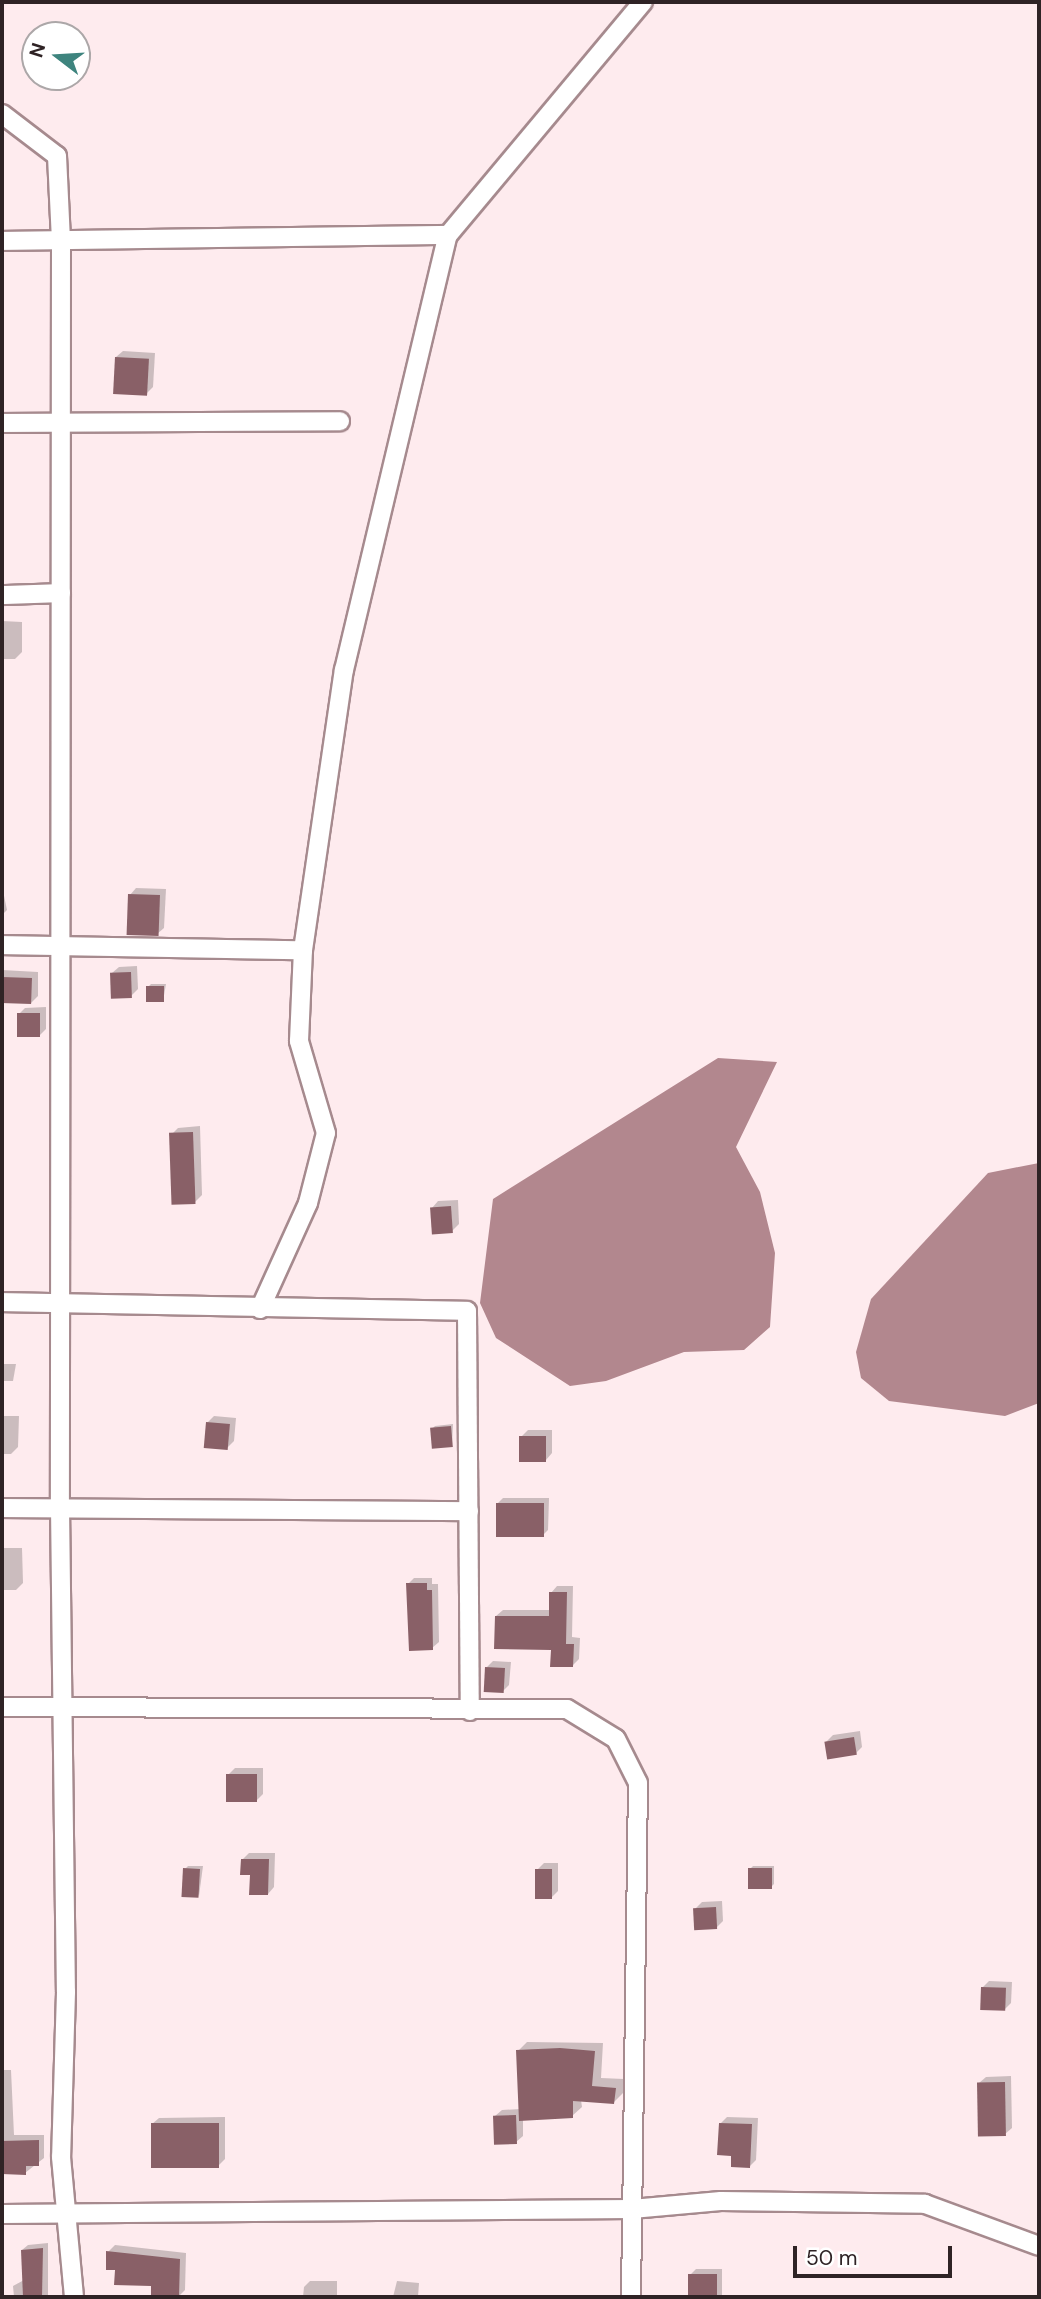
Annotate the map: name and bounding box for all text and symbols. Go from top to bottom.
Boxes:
north arrow [21,21,91,91]
text: N [23,40,51,61]
scale bar [796,2232,955,2276]
text: 50 m [806,2244,857,2272]

